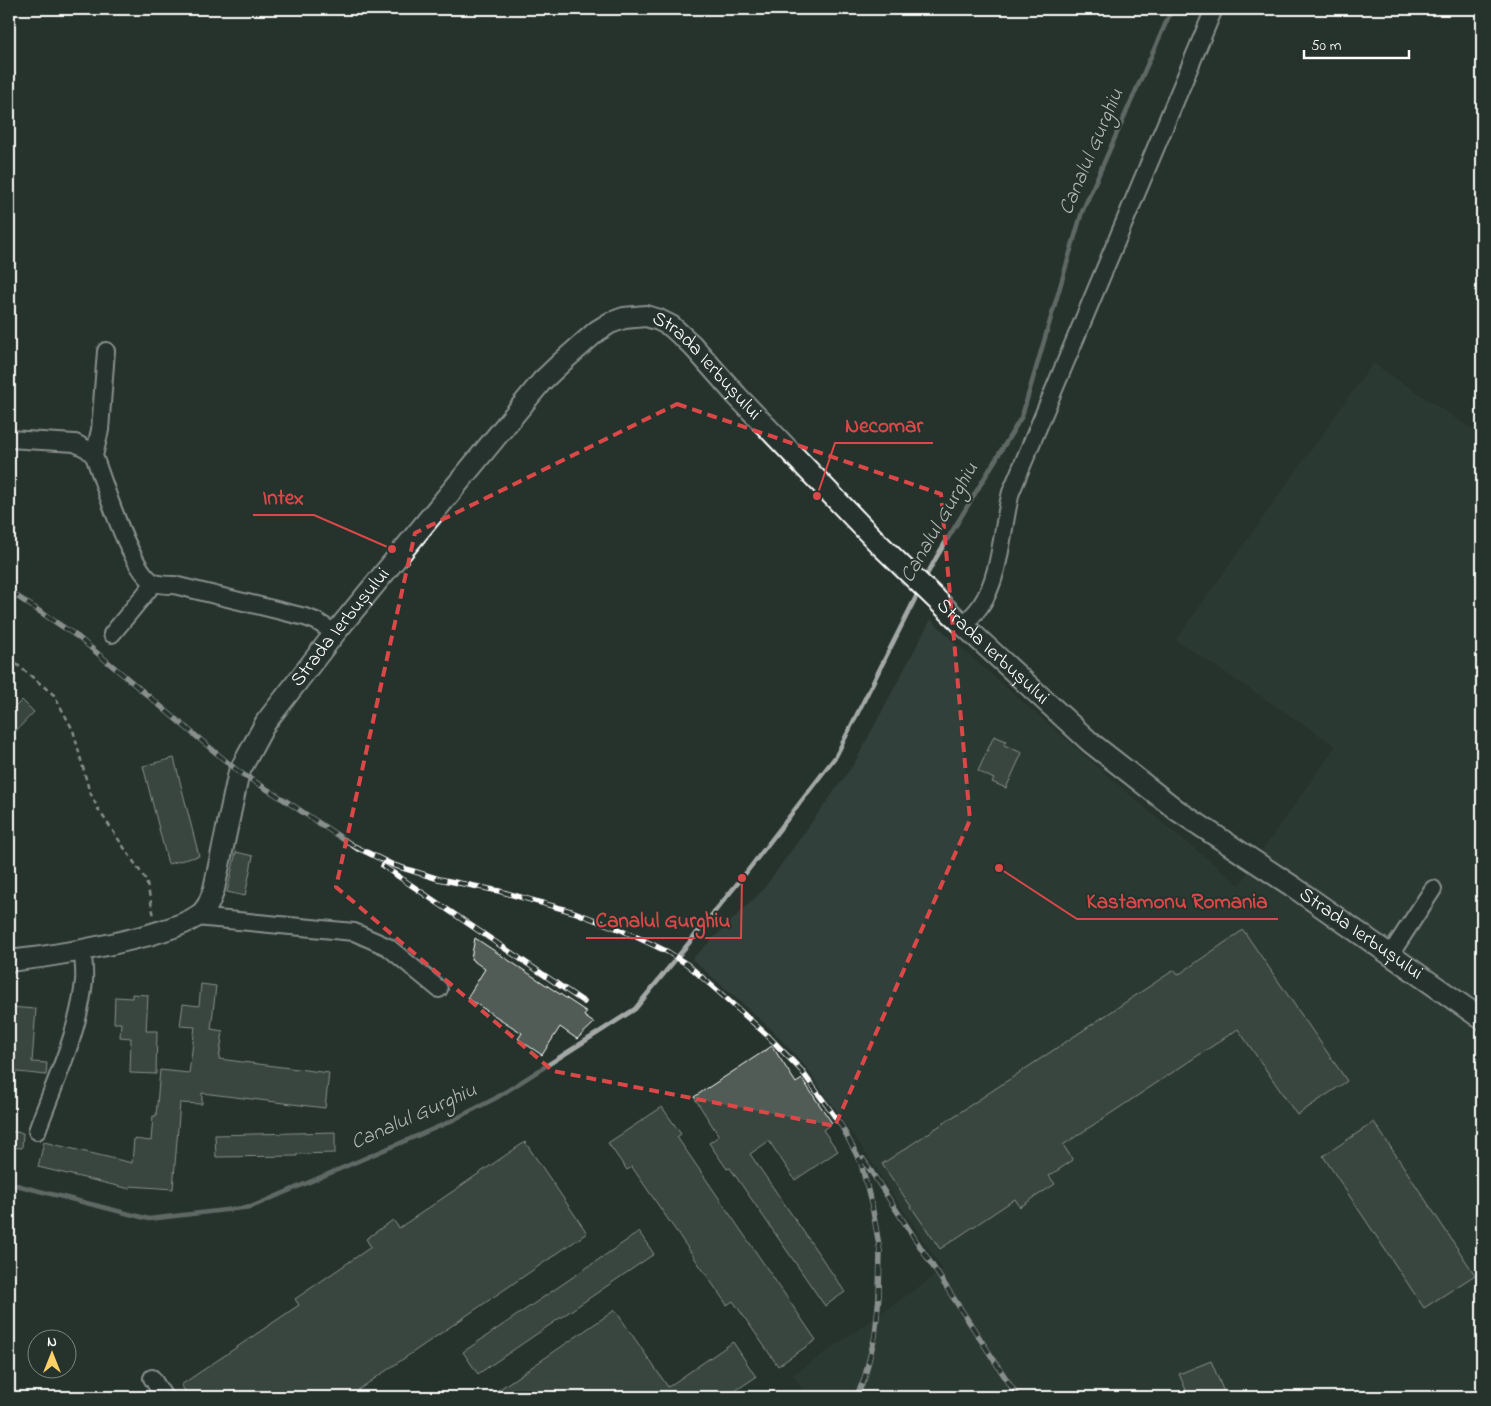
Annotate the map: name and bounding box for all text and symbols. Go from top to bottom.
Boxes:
scale bar [1304,28,1408,60]
text: 50 m [1311,35,1342,57]
water label: Canalul Gurghiu [1052,84,1133,220]
street label: Strada Ierbușului [647,304,768,427]
callout: Necomar [835,407,933,443]
text: Necomar [845,412,923,442]
water label: Canalul Gurghiu [893,457,988,589]
callout: Intex [253,479,314,515]
text: Intex [262,484,304,514]
street label: Strada Ierbușului [284,562,397,693]
street label: Strada Ierbușului [929,592,1056,712]
street label: Strada Ierbușului [1293,881,1429,988]
callout: Kastamonu Romania [1077,883,1278,919]
text: Kastamonu Romania [1086,888,1268,918]
callout: Canalul Gurghiu [586,902,741,938]
text: Canalul Gurghiu [596,907,730,939]
water label: Canalul Gurghiu [346,1076,482,1159]
north arrow [28,1328,78,1378]
text: N [47,1332,57,1353]

